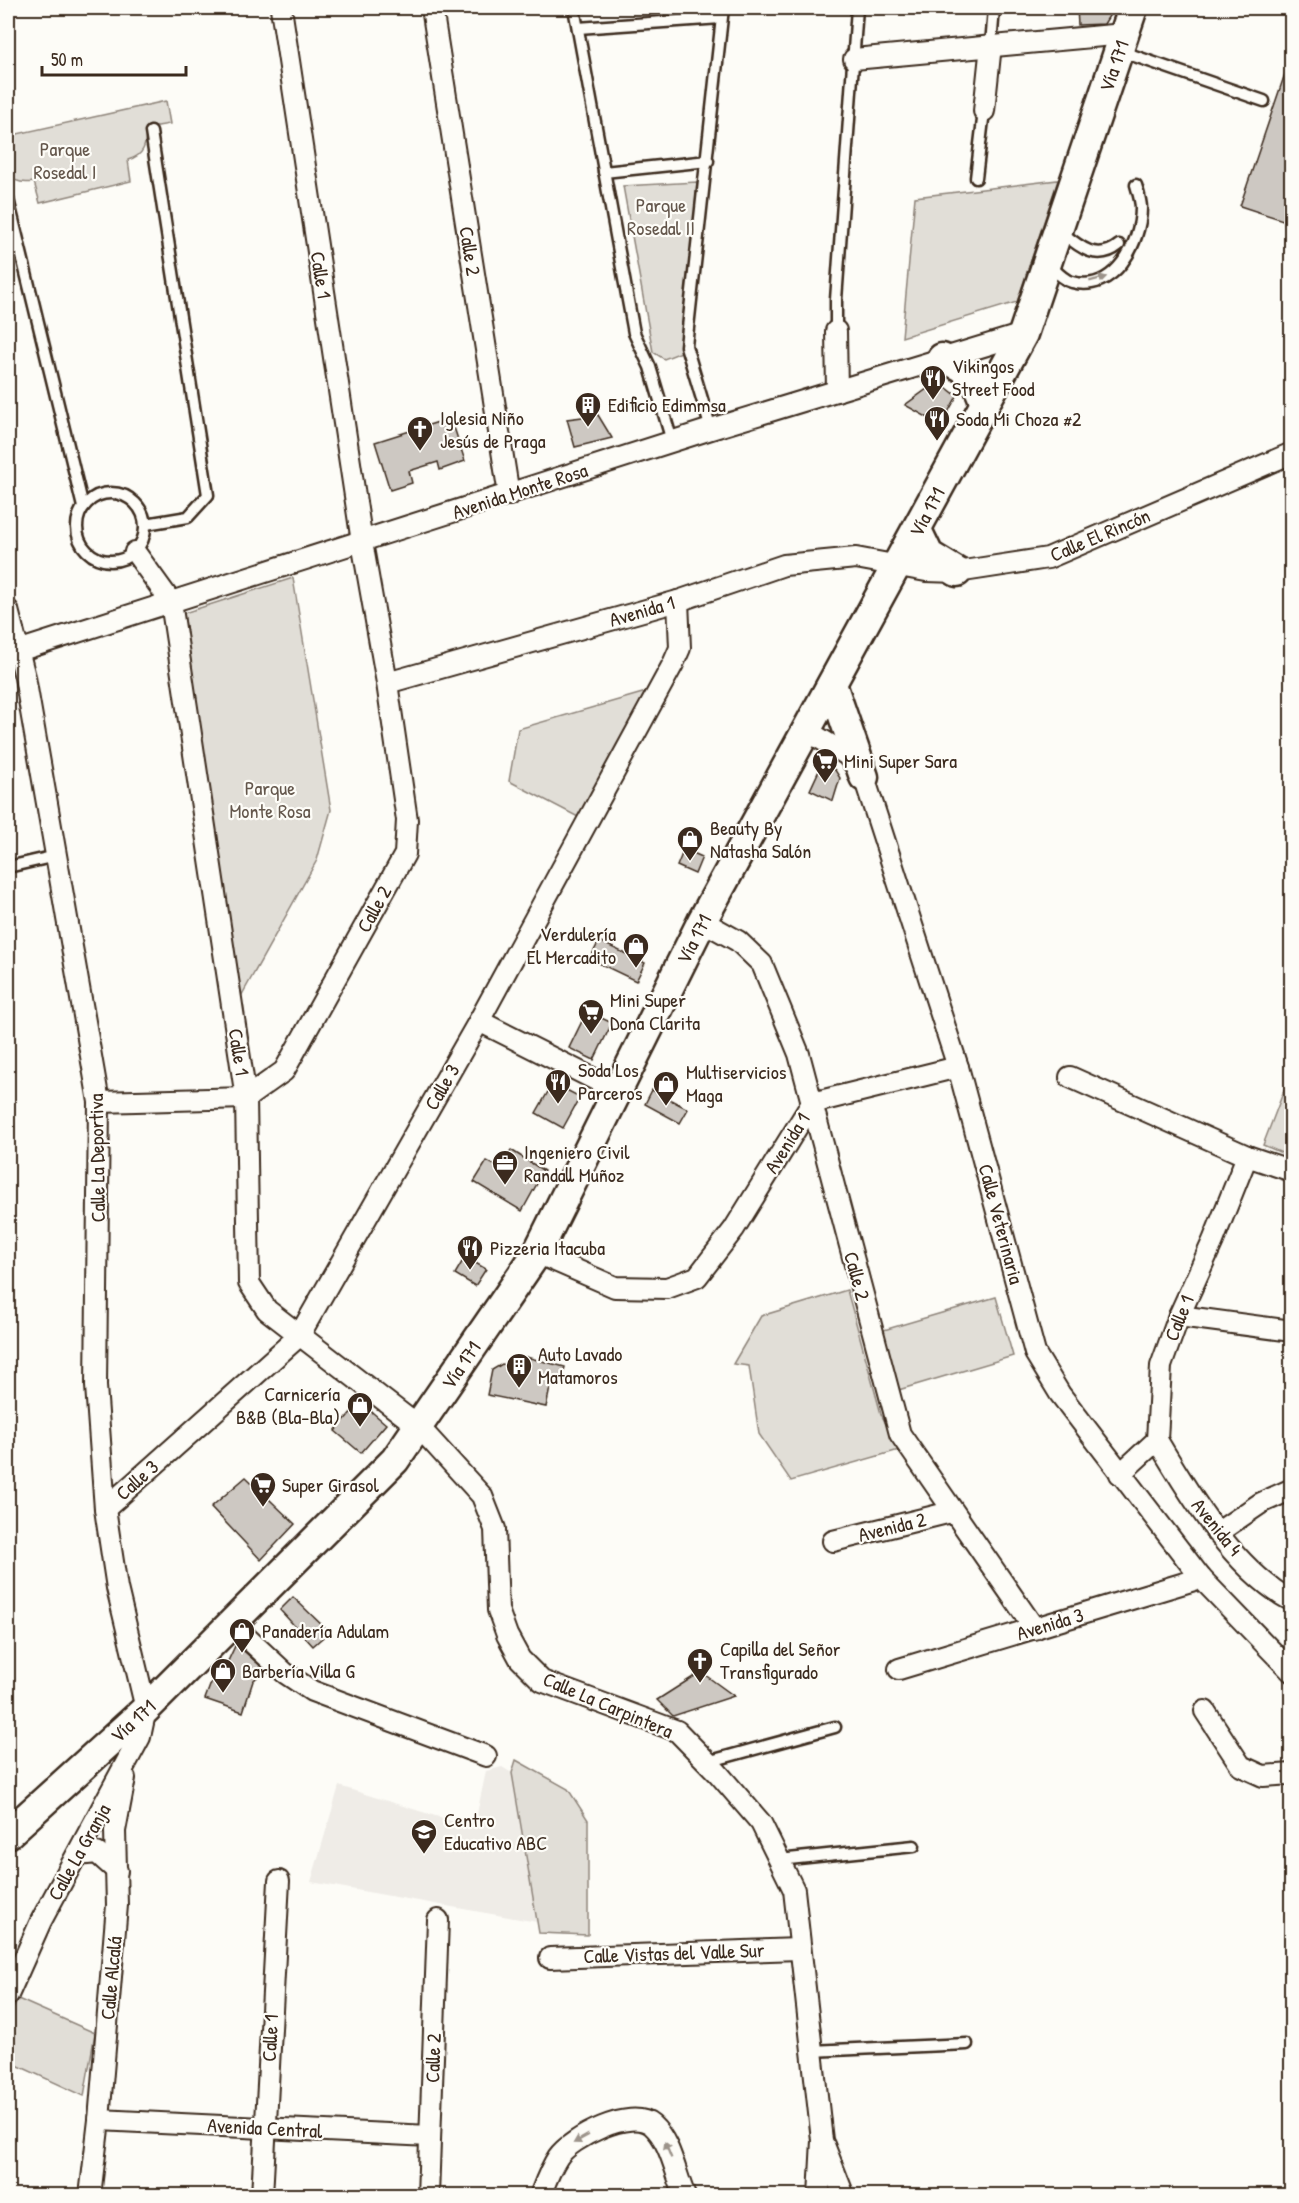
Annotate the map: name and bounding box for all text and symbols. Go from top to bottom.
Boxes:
street label: Vía 171 [1092,37,1135,95]
scale bar [42,39,186,77]
text: 50 m [51,47,83,72]
park label: Parque Rosedal I [33,135,97,185]
park label: Parque Rosedal II [627,191,695,241]
street label: Calle 2 [453,224,488,278]
street label: Calle 1 [304,249,339,300]
one-way arrow [1089,274,1107,283]
place label: Vikingos Street Food [952,352,1035,402]
restaurant icon: Vikingos Street Food [918,363,948,401]
building icon: Edificio Edimmsa [573,390,603,428]
place label: Edificio Edimmsa [608,391,726,418]
place label: Iglesia Niño Jesús de Praga [440,404,546,454]
restaurant icon: Soda Mi Choza #2 [922,404,952,442]
place label: Soda Mi Choza #2 [956,405,1082,432]
church icon: Iglesia Niño Jesús de Praga [405,414,435,452]
street label: Avenida Monte Rosa [449,456,591,525]
street label: Vía 171 [902,482,951,541]
street label: Calle El Rincón [1046,501,1154,568]
street label: Avenida 1 [606,588,678,633]
supermarket icon: Mini Super Sara [810,746,840,784]
place label: Mini Super Sara [844,747,957,774]
park label: Parque Monte Rosa [229,774,311,824]
place label: Beauty By Natasha Salón [710,814,811,864]
shop icon: Beauty By Natasha Salón [675,824,705,862]
street label: Calle 2 [350,880,398,937]
street label: Vía 171 [670,909,718,968]
place label: Verdulería El Mercadito [527,920,616,970]
shop icon: Verdulería El Mercadito [621,931,651,969]
place label: Mini Super Dona Clarita [610,986,700,1036]
supermarket icon: Mini Super Dona Clarita [576,997,606,1035]
street label: Calle 1 [222,1026,257,1077]
place label: Soda Los Parceros [578,1056,643,1106]
place label: Multiservicios Maga [686,1058,787,1108]
street label: Calle 3 [418,1059,466,1115]
restaurant icon: Soda Los Parceros [543,1067,573,1105]
shop icon: Multiservicios Maga [651,1069,681,1107]
street label: Calle La Deportiva [82,1093,111,1223]
street label: Avenida 1 [757,1107,816,1178]
place label: Ingeniero Civil Randall Muñoz [524,1138,630,1188]
office icon: Ingeniero Civil Randall Muñoz [490,1148,520,1186]
street label: Calle Veterinaria [973,1161,1030,1287]
restaurant icon: Pizzeria Itacuba [455,1233,485,1271]
place label: Pizzeria Itacuba [490,1234,605,1261]
street label: Calle 2 [838,1249,877,1304]
street label: Calle 1 [1157,1291,1200,1345]
street label: Vía 171 [435,1335,486,1394]
place label: Auto Lavado Matamoros [538,1340,622,1390]
building icon: Auto Lavado Matamoros [504,1351,534,1389]
place label: Carnicería B&B (Bla-Bla) [236,1380,340,1430]
shop icon: Carnicería B&B (Bla-Bla) [345,1390,375,1428]
street label: Calle 3 [109,1453,164,1506]
supermarket icon: Super Girasol [248,1470,278,1508]
place label: Super Girasol [282,1471,379,1498]
street label: Avenida 4 [1186,1492,1249,1561]
street label: Avenida 2 [855,1505,929,1548]
street label: Avenida 3 [1013,1601,1087,1646]
shop icon: Panadería Adulam [227,1616,257,1654]
place label: Panadería Adulam [262,1617,389,1644]
place label: Capilla del Señor Transfigurado [720,1635,841,1685]
church icon: Capilla del Señor Transfigurado [685,1646,715,1684]
shop icon: Barbería Villa G [208,1656,238,1694]
place label: Barbería Villa G [242,1657,355,1684]
street label: Calle La Carpintera [539,1665,678,1744]
street label: Vía 171 [104,1693,161,1748]
street label: Calle La Granja [41,1798,116,1905]
place label: Centro Educativo ABC [444,1806,547,1856]
school or university icon: Centro Educativo ABC [409,1817,439,1855]
street label: Calle Alcalá [93,1935,128,2021]
street label: Calle Vistas del Valle Sur [583,1936,765,1969]
street label: Calle 1 [255,2014,284,2062]
street label: Calle 2 [418,2032,447,2083]
street label: Avenida Central [207,2111,324,2144]
one-way arrow [573,2133,589,2144]
one-way arrow [663,2141,673,2159]

